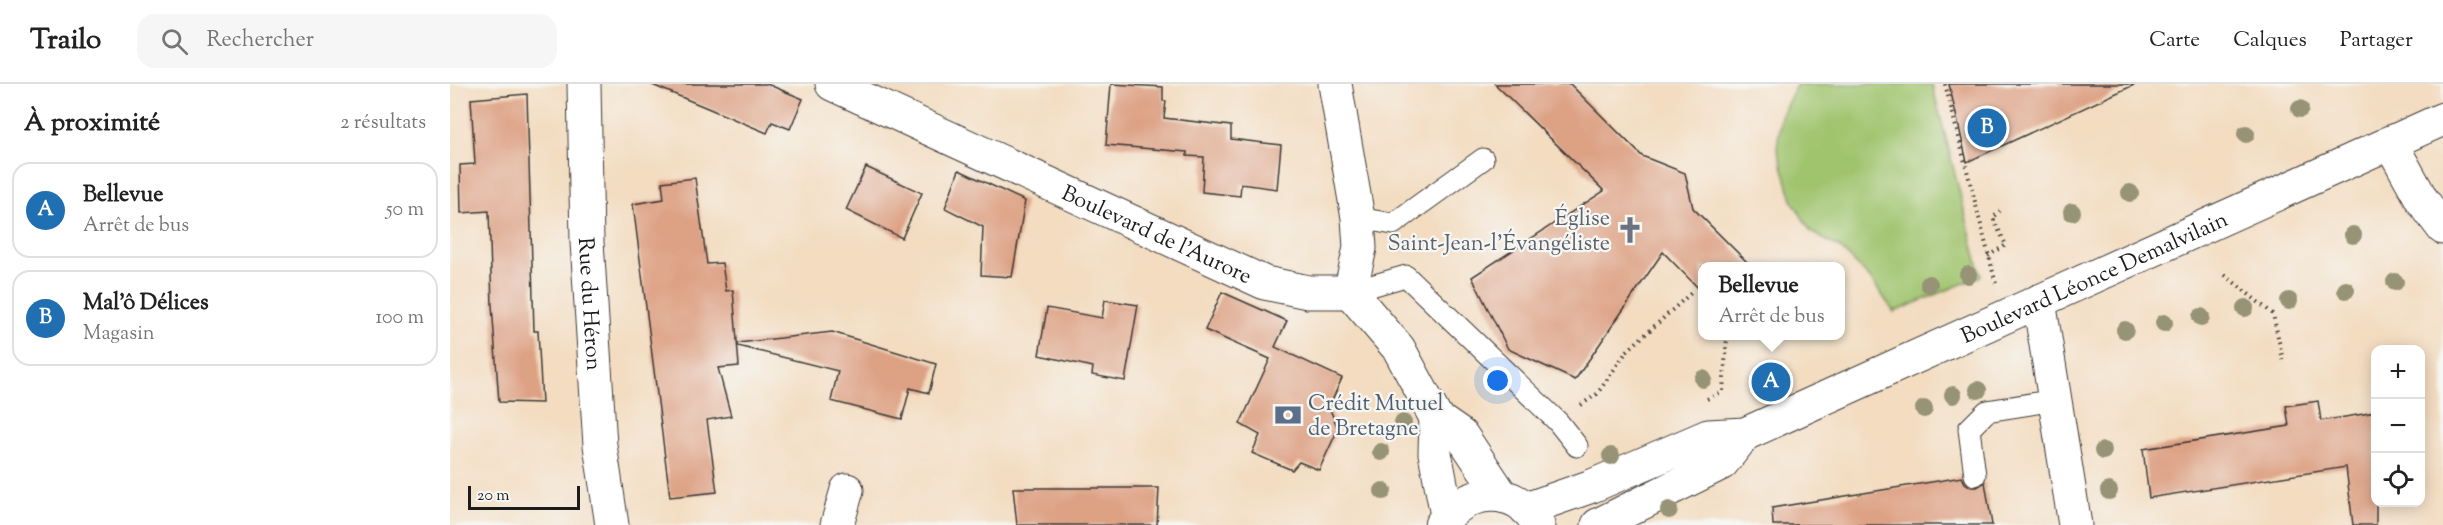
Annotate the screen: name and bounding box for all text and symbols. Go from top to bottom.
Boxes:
search box [137,14,557,68]
text: Trailo [30,21,101,61]
icon: search [158,25,191,58]
text: Rechercher [206,25,314,57]
text: Carte [2149,26,2200,56]
text: Calques [2233,26,2307,56]
text: Partager [2340,26,2413,56]
text: À proximité [24,105,160,142]
pin: B [1968,106,2006,150]
text: 2 résultats [340,109,426,138]
street label: Boulevard de l'Aurore [1056,179,1256,294]
text: Bellevue [83,180,163,212]
text: A [37,196,54,225]
text: 50 m [386,196,424,225]
place label: Église Saint-Jean-l'Évangéliste [1387,203,1610,261]
street label: Boulevard Léonce Demalvilain [1956,205,2234,353]
text: Arrêt de bus [83,212,189,241]
church icon: Église Saint-Jean-l'Évangéliste [1615,215,1645,245]
street label: Rue du Héron [568,236,608,372]
popup [1698,262,1845,340]
text: Bellevue [1718,271,1799,303]
text: Mal'ô Délices [83,288,209,320]
text: Arrêt de bus [1718,303,1825,332]
text: B [39,304,52,333]
text: 100 m [375,304,424,333]
text: Magasin [83,320,155,349]
map controls [2371,345,2425,507]
button: + [2371,345,2425,399]
pin: A [1752,360,1790,404]
your location [1483,366,1512,395]
place label: Crédit Mutuel de Bretagne [1308,389,1444,446]
button: − [2371,399,2425,453]
bank icon: Crédit Mutuel de Bretagne [1273,400,1303,430]
button: locate [2371,453,2425,507]
scale bar [468,483,580,510]
text: 20 m [477,485,510,508]

